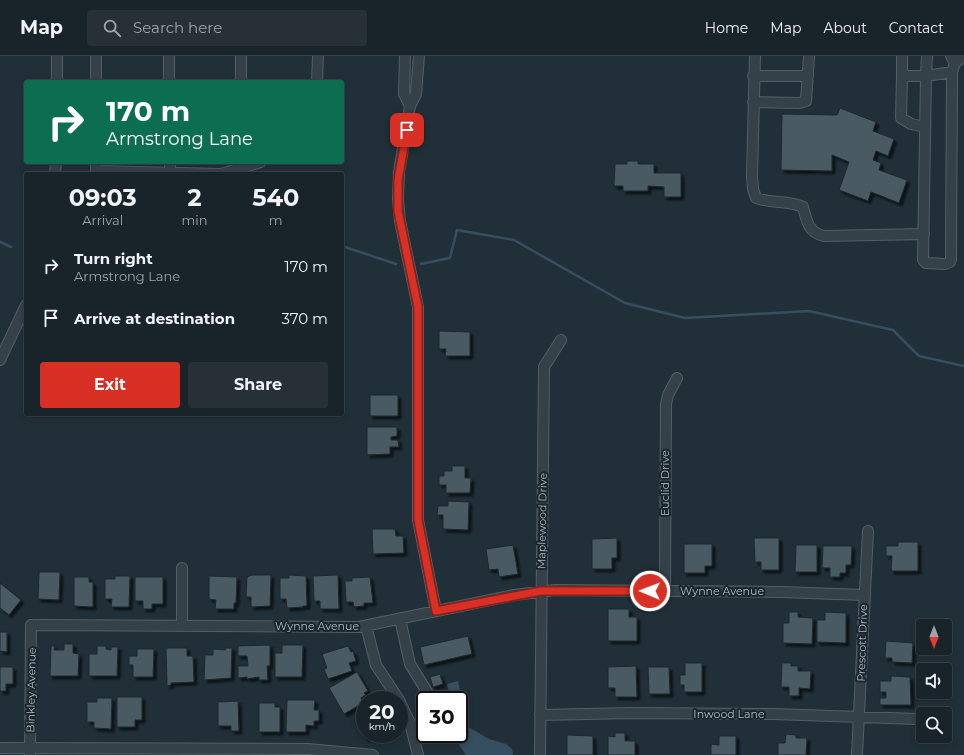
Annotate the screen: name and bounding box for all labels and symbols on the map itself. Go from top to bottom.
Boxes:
pin [390,113,424,147]
street label: Euclid Drive [658,450,672,516]
street label: Maplewood Drive [534,472,550,569]
position arrow [629,570,671,612]
street label: Wynne Avenue [680,584,764,598]
street label: Prescott Drive [854,604,870,682]
street label: Wynne Avenue [275,619,359,633]
north arrow [916,619,952,655]
street label: Binkley Avenue [23,647,39,733]
speed limit sign: 30 [416,691,468,743]
street label: Inwood Lane [693,707,765,721]

